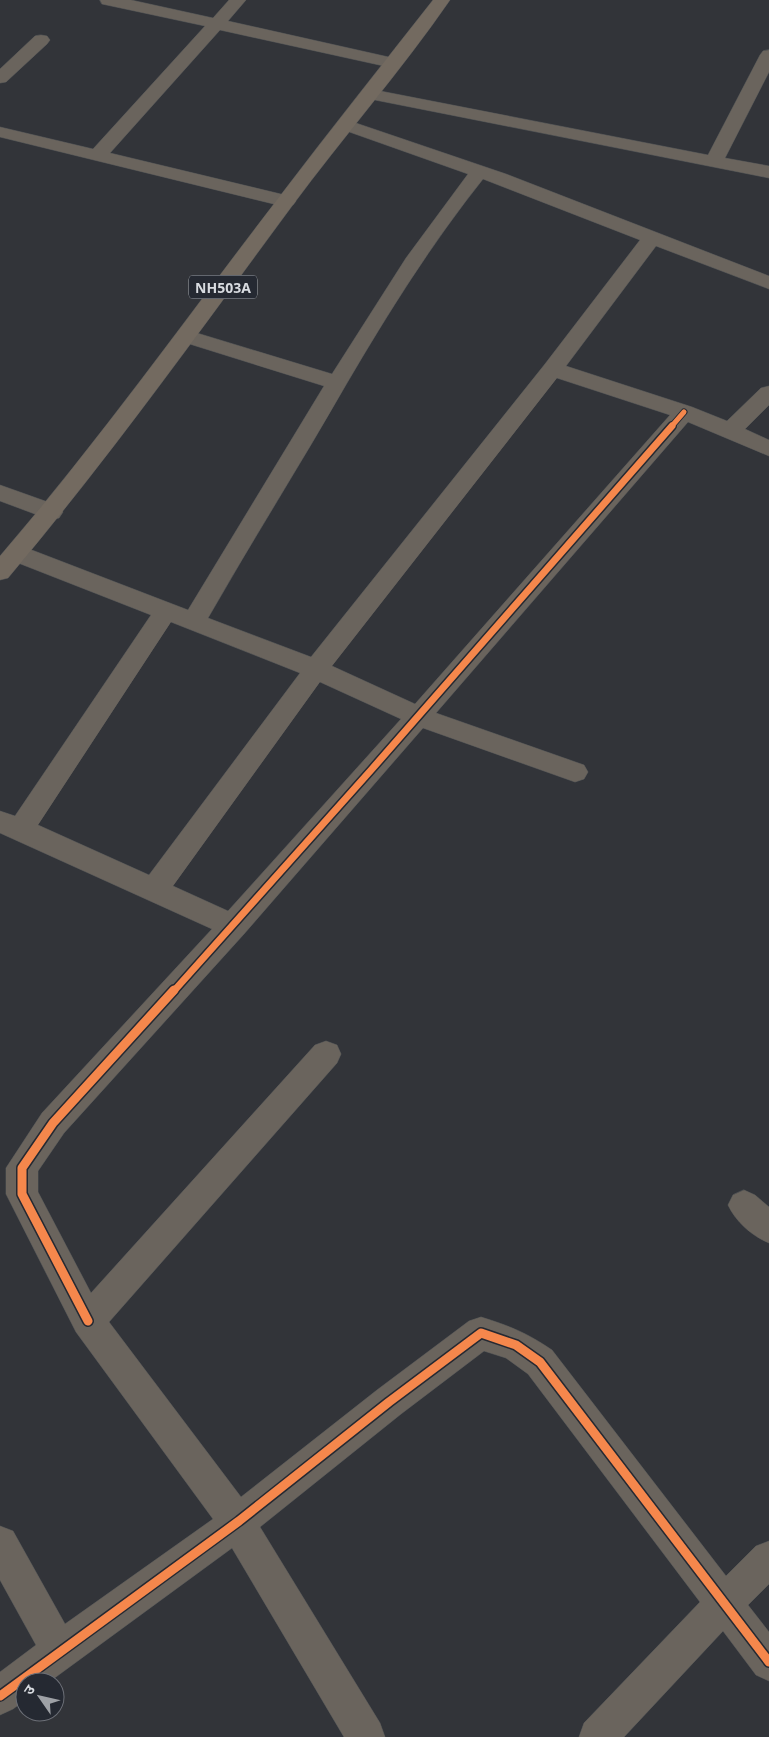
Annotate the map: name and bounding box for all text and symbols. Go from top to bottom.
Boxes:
road number: NH503A [189,276,257,298]
north arrow [15,1672,65,1722]
text: उ [19,1680,39,1698]

